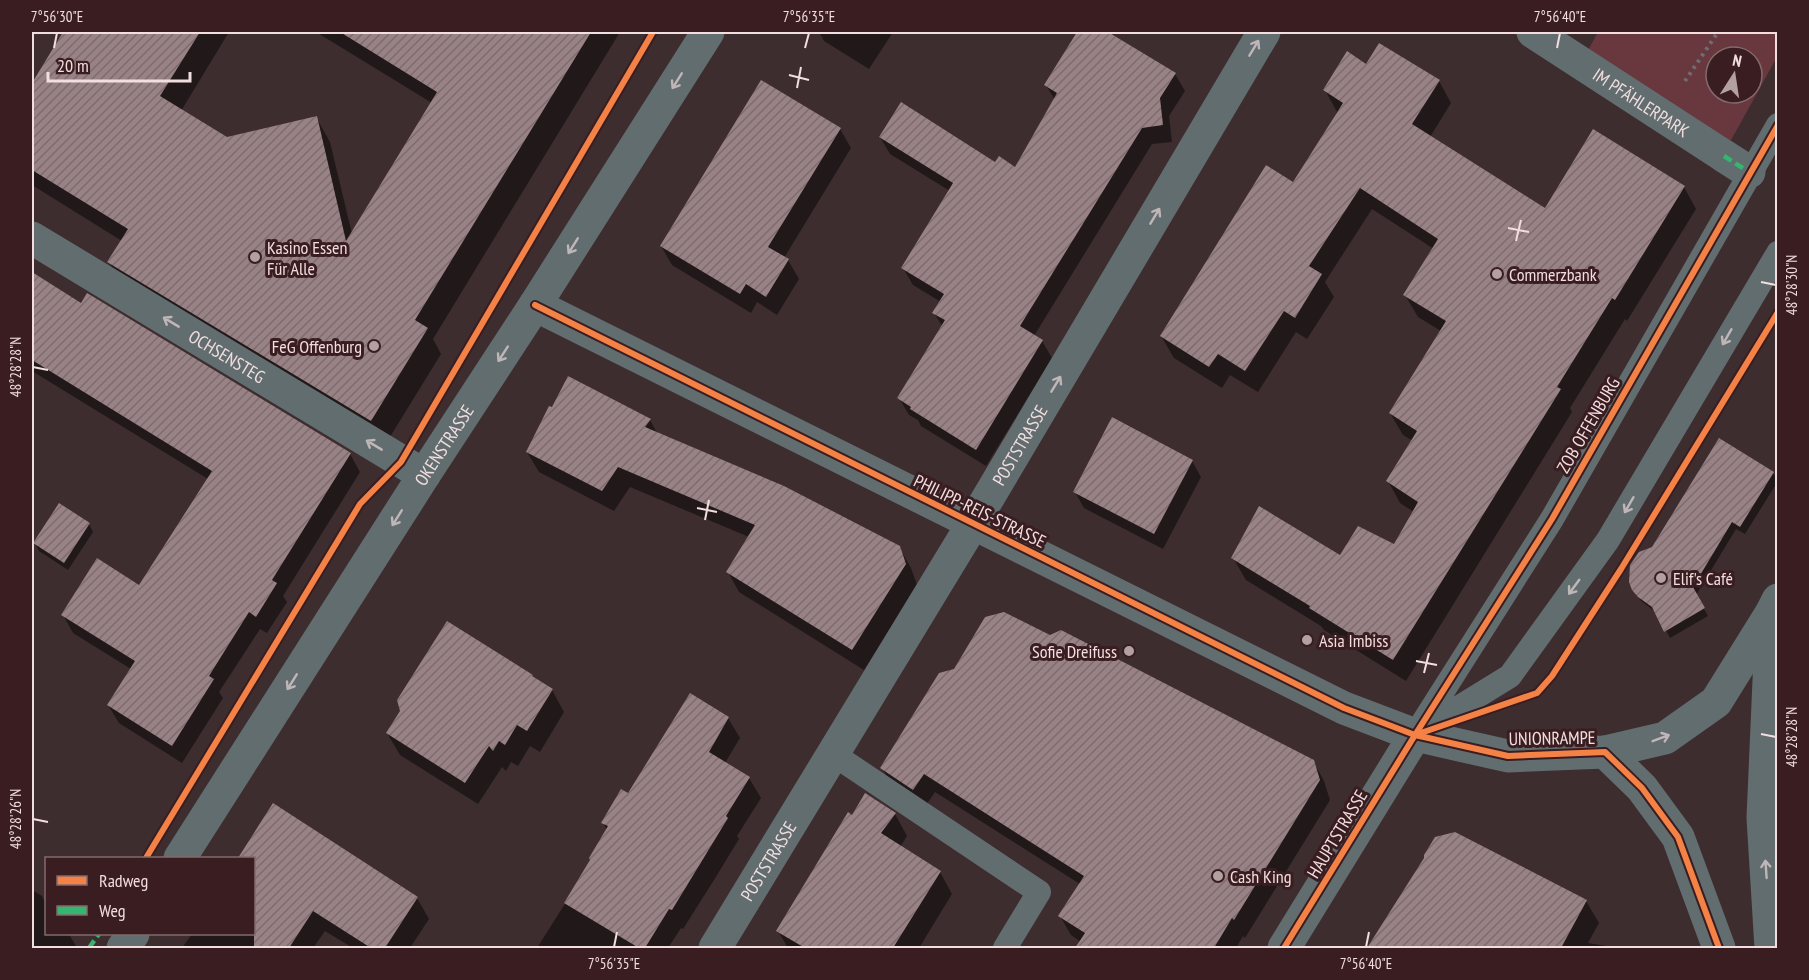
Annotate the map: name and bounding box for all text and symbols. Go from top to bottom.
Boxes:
text: 7°56'30"E [31,7,83,26]
text: 7°56'35"E [783,7,835,26]
text: 7°56'40"E [1534,7,1586,26]
one-way arrow [1249,40,1261,57]
scale bar [48,45,190,83]
north arrow [1704,45,1764,105]
text: N [1731,50,1743,71]
text: 20 m [57,54,89,77]
street label: IM PFÄHLERPARK [1589,63,1694,142]
one-way arrow [670,72,682,89]
one-way arrow [1149,208,1161,225]
place label: Kasino Essen Für Alle [267,236,347,280]
one-way arrow [566,237,578,254]
marker: Kasino Essen Für Alle [248,250,262,264]
text: 48°28'30"N [1782,255,1801,315]
place label: Commerzbank [1509,263,1597,286]
marker: Commerzbank [1490,267,1504,281]
one-way arrow [163,316,180,328]
street label: OCHSENSTEG [185,324,270,388]
one-way arrow [1721,328,1733,345]
place label: FeG Offenburg [272,335,362,358]
text: 48°28'28"N [6,337,25,397]
marker: FeG Offenburg [367,339,381,353]
one-way arrow [497,346,510,363]
street label: ZOB OFFENBURG [1551,373,1625,477]
one-way arrow [1050,376,1062,393]
street label: OKENSTRASSE [409,400,478,490]
street label: POSTSTRASSE [987,401,1052,489]
one-way arrow [366,439,383,451]
street label: PHILIPP-REIS-STRASSE [910,469,1050,553]
one-way arrow [1622,497,1634,514]
one-way arrow [390,509,402,526]
place label: Elif's Café [1673,567,1733,590]
marker: Elif's Café [1654,571,1668,585]
one-way arrow [1568,579,1580,595]
place label: Asia Imbiss [1319,629,1388,652]
marker: Asia Imbiss [1300,633,1314,647]
place label: Sofie Dreifuss [1032,640,1117,663]
marker: Sofie Dreifuss [1122,644,1136,658]
one-way arrow [286,673,298,690]
text: 48°28'28"N [1782,707,1801,767]
street label: UNIONRAMPE [1508,726,1596,750]
one-way arrow [1652,731,1670,742]
street label: HAUPTSTRASSE [1302,786,1372,882]
text: 48°28'26"N [6,789,25,849]
street label: POSTSTRASSE [735,817,801,905]
legend [45,857,255,935]
one-way arrow [1760,860,1771,880]
place label: Cash King [1230,865,1292,888]
text: Radweg [99,869,148,892]
marker: Cash King [1211,869,1225,883]
text: Weg [99,899,126,922]
text: 7°56'35"E [588,954,640,973]
text: 7°56'40"E [1340,954,1392,973]

